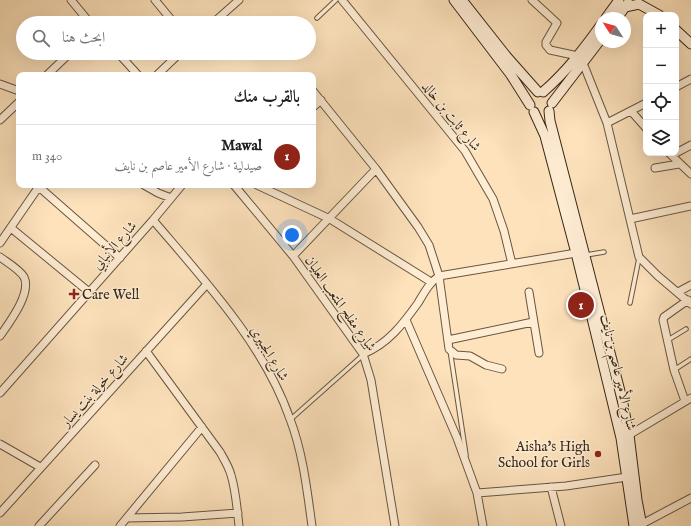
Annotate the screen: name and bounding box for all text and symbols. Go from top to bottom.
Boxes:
north arrow [595,12,631,48]
map controls [643,12,679,156]
button: + [643,12,679,48]
search box [16,16,316,60]
icon: search [30,27,52,49]
text: ابحث هنا [62,28,105,47]
button: − [643,48,679,84]
street label: شارع ثابت بن خالد [416,78,485,156]
button: locate [643,84,679,120]
text: بالقرب منك [233,87,300,108]
button: layers [643,120,679,156]
text: Mawal [221,136,262,155]
text: 340 m [32,148,63,165]
text: 1 [285,148,289,165]
text: صيدلية · شارع الأمير عاصم بن نايف [114,158,262,175]
street label: شارع الأنبابي [87,216,142,275]
your location [282,225,302,245]
street label: شارع مفلح المتعب العليان [298,252,380,357]
place label: Care Well [82,286,140,304]
marker: Care Well [69,289,79,299]
pin: 1 [568,290,594,320]
street label: شارع الأمير عاصم بن نايف [592,312,642,433]
street label: شارع الجبيري [244,323,293,385]
street label: شارع خولة بنت يسار [56,350,134,434]
place label: Aisha's High School for Girls [498,438,591,472]
marker: Aisha's High School for Girls [593,449,603,459]

